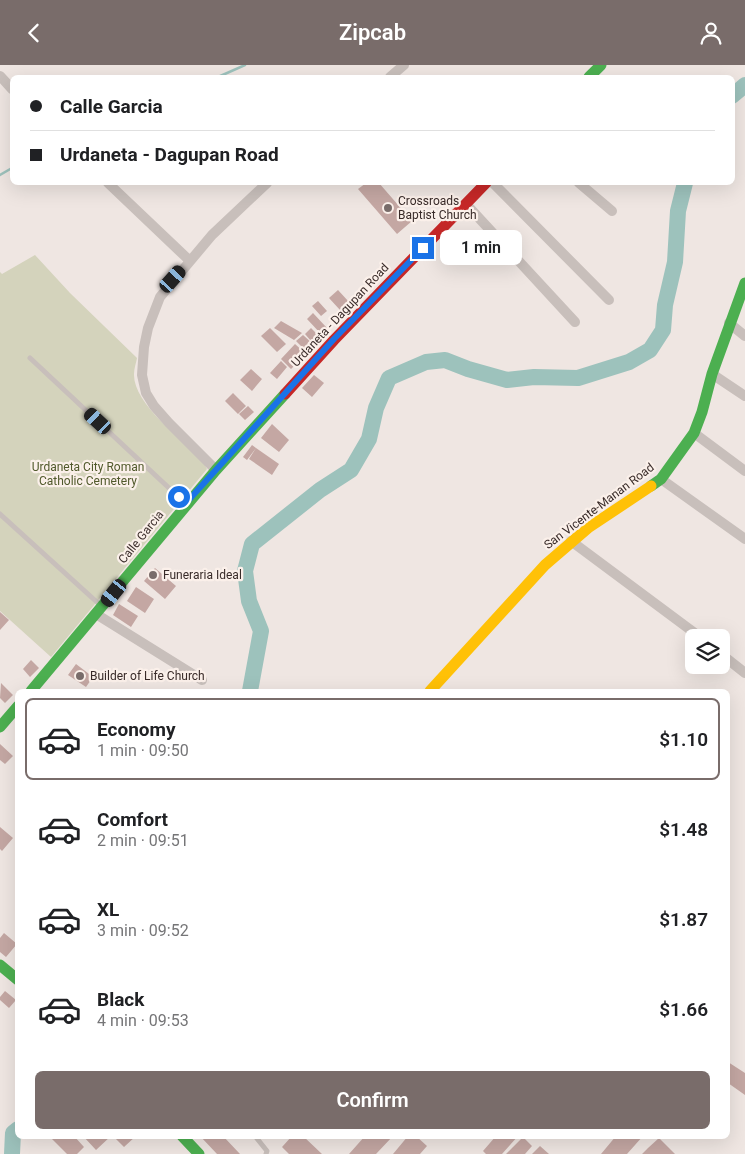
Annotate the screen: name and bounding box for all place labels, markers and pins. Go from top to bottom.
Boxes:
place label: Crossroads Baptist Church [398,194,477,222]
marker: Crossroads Baptist Church [382,202,394,214]
place label: Funeraria Ideal [163,568,242,582]
marker: Funeraria Ideal [147,569,159,581]
place label: Builder of Life Church [90,669,205,683]
marker: Builder of Life Church [74,670,86,682]

